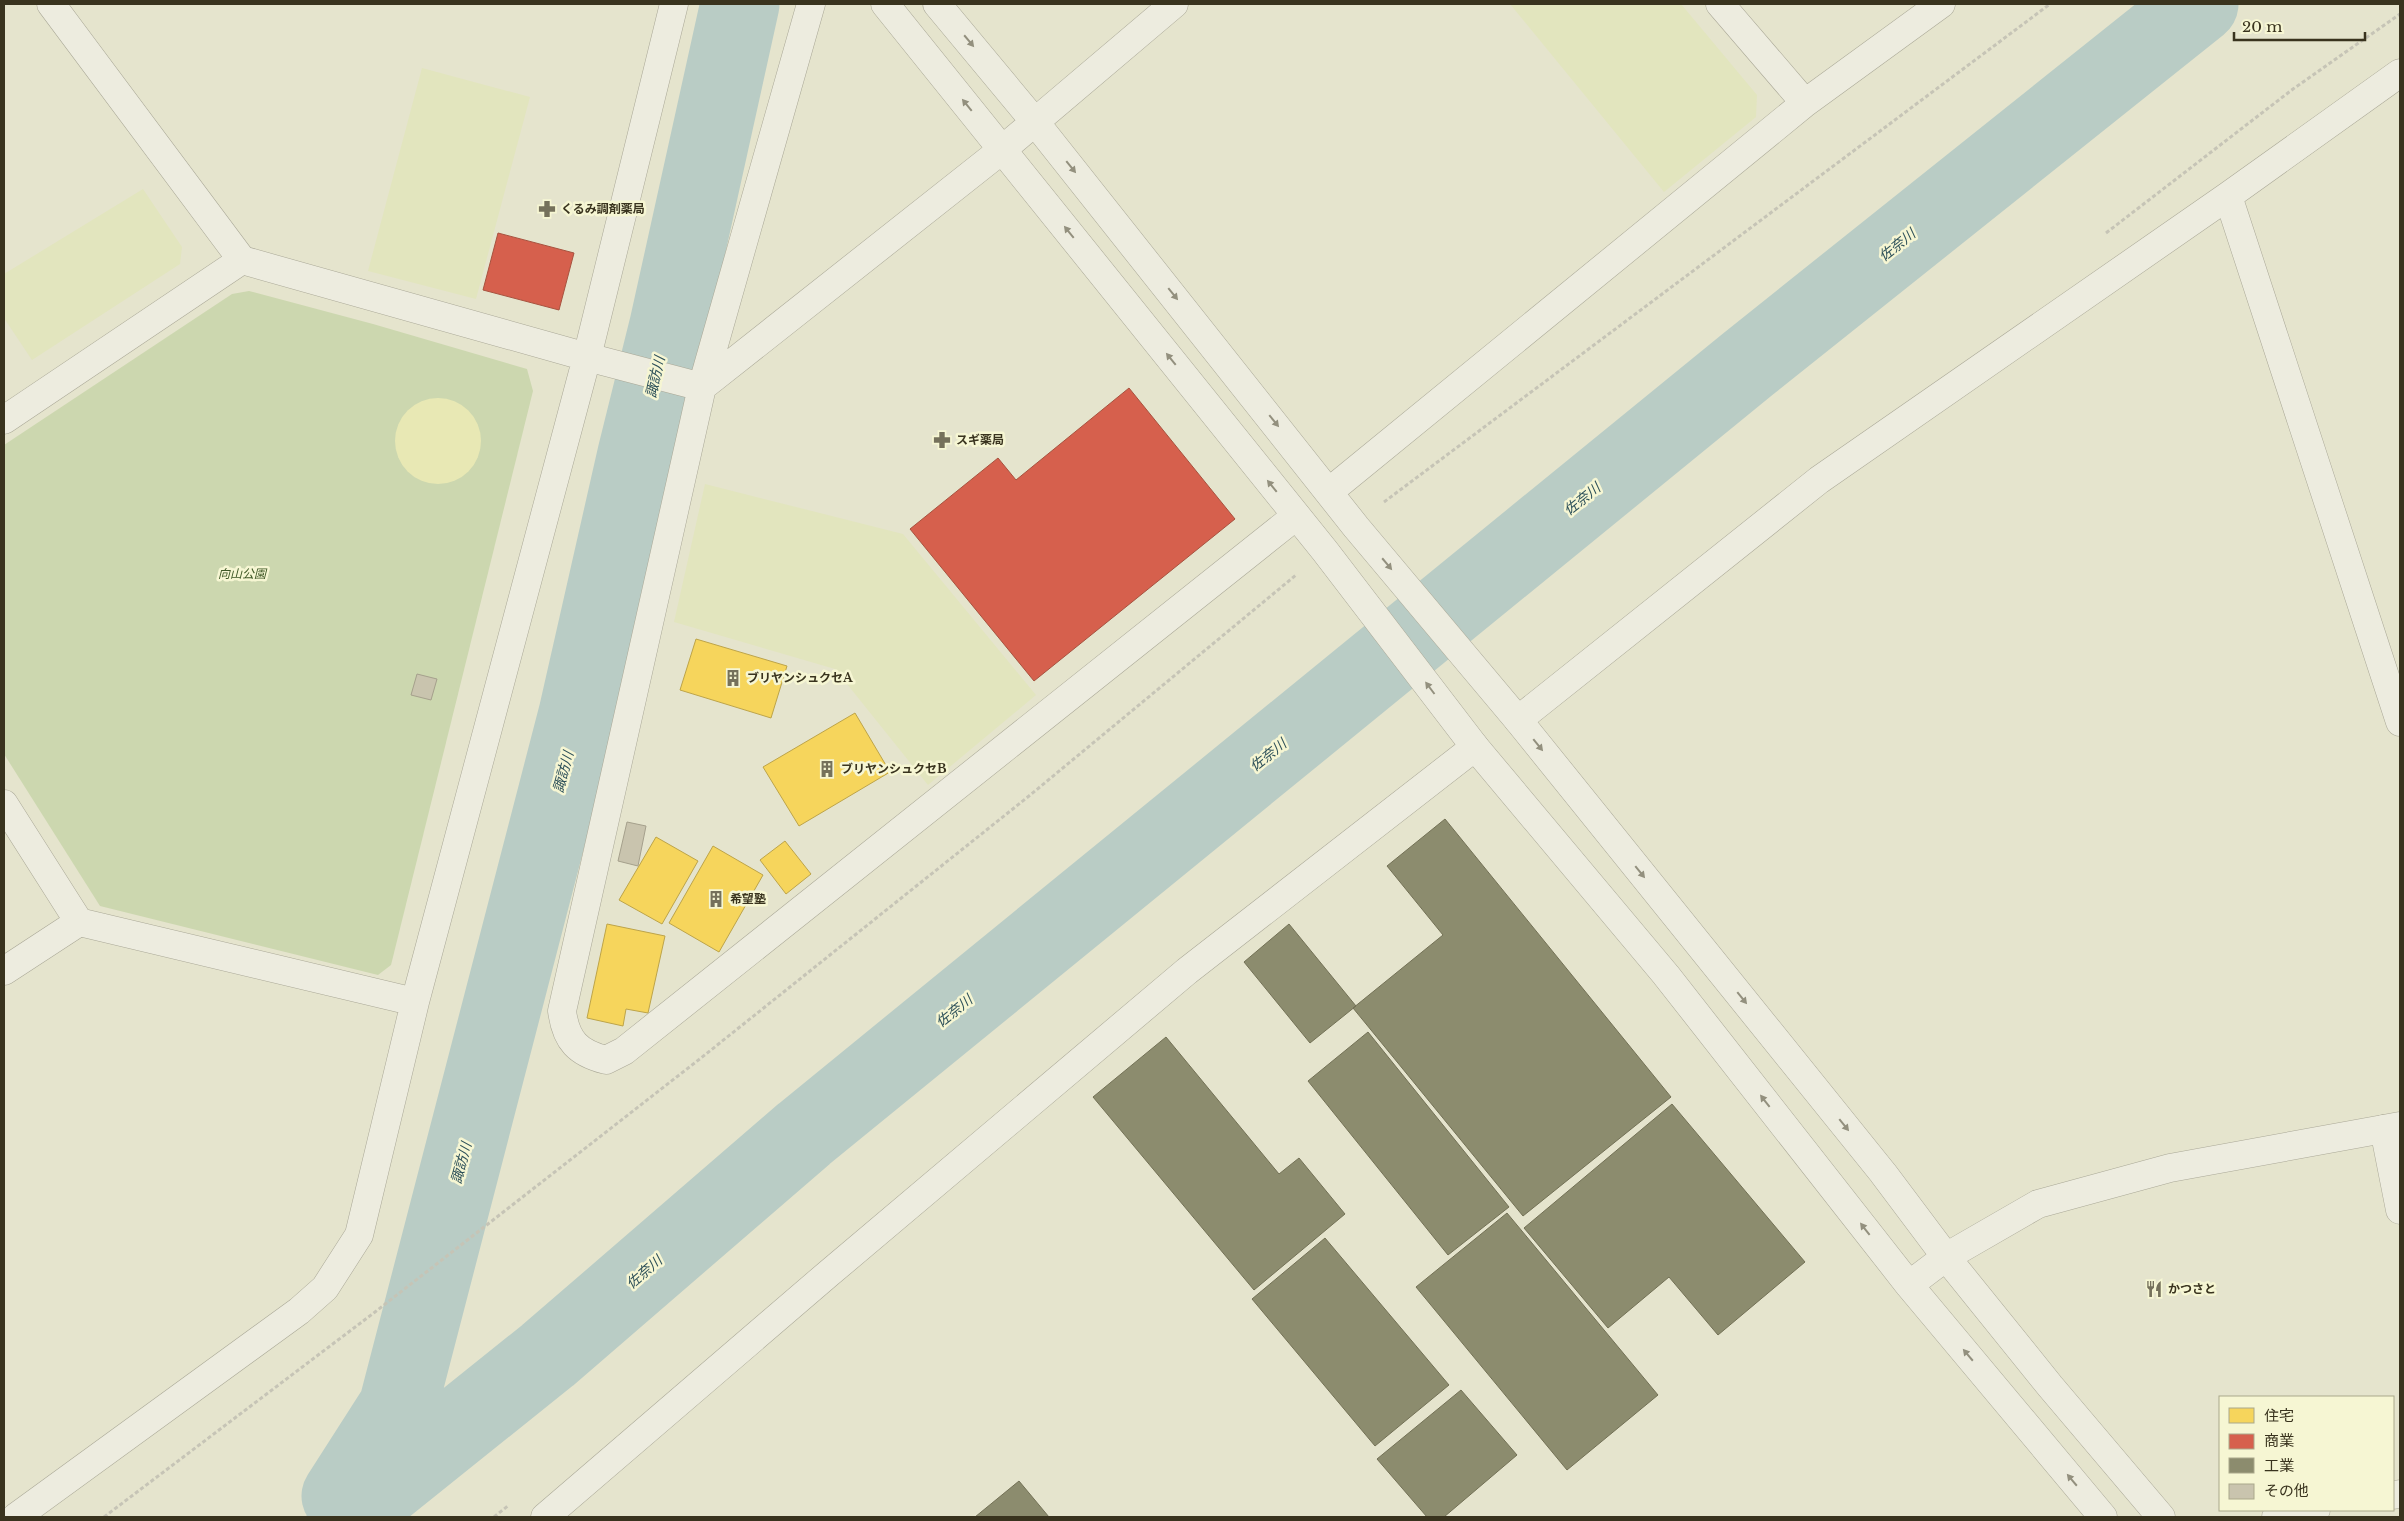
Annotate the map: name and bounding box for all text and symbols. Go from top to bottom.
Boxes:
scale bar [2234,10,2365,42]
text: 20 m [2242,17,2282,36]
one-way arrow [963,35,974,48]
one-way arrow [962,99,973,112]
one-way arrow [1066,160,1077,173]
pharmacy icon: くるみ調剤薬局 [537,199,557,219]
place label: くるみ調剤薬局 [561,201,645,216]
water label: 佐奈川 [1875,224,1921,265]
one-way arrow [1064,226,1075,239]
one-way arrow [1167,287,1178,300]
water label: 諏訪川 [642,353,669,399]
one-way arrow [1165,353,1176,366]
one-way arrow [1269,414,1279,428]
pharmacy icon: スギ薬局 [932,430,952,450]
place label: スギ薬局 [956,432,1004,447]
water label: 佐奈川 [1560,478,1606,519]
one-way arrow [1267,480,1278,493]
one-way arrow [1382,557,1393,570]
park label: 向山公園 [218,566,268,581]
building icon: ブリヤンシュクセA [723,668,743,688]
place label: ブリヤンシュクセA [747,670,854,685]
one-way arrow [1425,681,1435,695]
water label: 佐奈川 [1246,734,1292,775]
one-way arrow [1532,738,1543,751]
water label: 諏訪川 [549,747,578,795]
building icon: ブリヤンシュクセB [817,759,837,779]
place label: ブリヤンシュクセB [841,761,947,776]
one-way arrow [1634,865,1645,878]
building icon: 希望塾 [706,889,726,909]
place label: 希望塾 [730,891,766,906]
water label: 佐奈川 [932,990,978,1031]
one-way arrow [1736,991,1747,1004]
one-way arrow [1760,1094,1770,1108]
one-way arrow [1838,1118,1849,1131]
water label: 諏訪川 [447,1138,476,1186]
one-way arrow [1860,1223,1870,1236]
water label: 佐奈川 [622,1250,667,1293]
restaurant icon: かつさと [2144,1279,2164,1299]
place label: かつさと [2168,1281,2216,1296]
one-way arrow [1962,1349,1973,1362]
legend [2219,1396,2394,1511]
text: 住宅 [2264,1406,2294,1425]
text: 商業 [2264,1431,2294,1450]
text: 工業 [2264,1456,2294,1475]
one-way arrow [2067,1474,2078,1486]
text: その他 [2264,1481,2309,1500]

